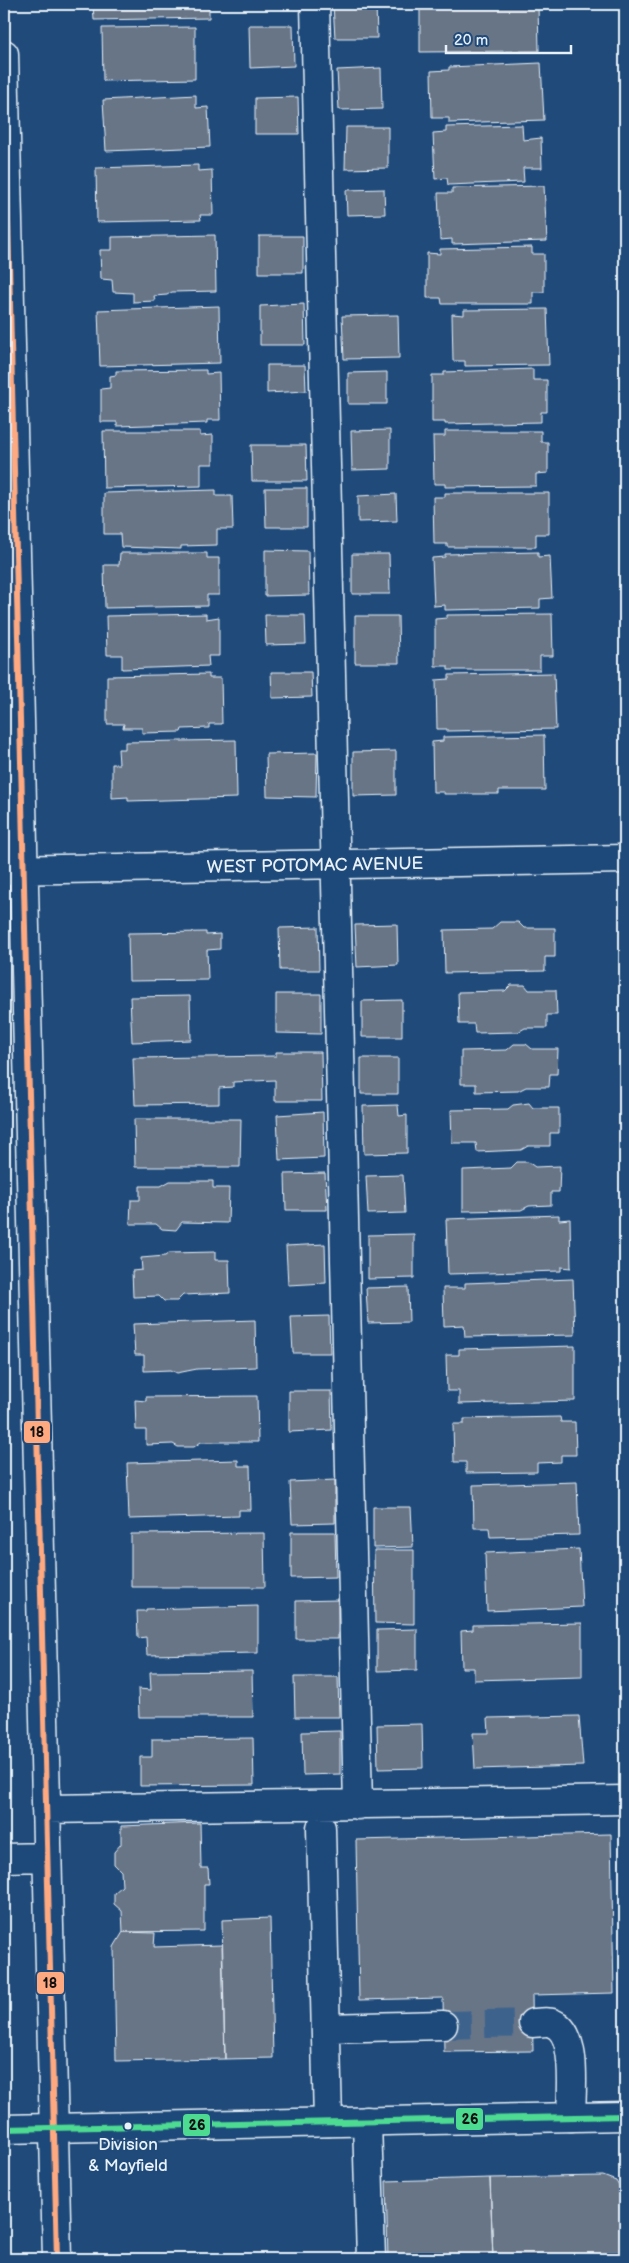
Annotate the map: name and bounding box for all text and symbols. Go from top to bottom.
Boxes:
scale bar [446,22,572,54]
text: 20 m [454,31,488,50]
street label: WEST POTOMAC AVENUE [206,853,424,878]
line badge: 18 [23,1420,51,1444]
text: 18 [30,1424,44,1441]
line badge: 18 [36,1971,65,1995]
text: 18 [43,1975,57,1992]
line badge: 26 [455,2107,484,2131]
text: 26 [462,2111,478,2128]
line badge: 26 [182,2113,211,2137]
text: 26 [189,2117,205,2134]
marker: Division & Mayfield [123,2121,133,2131]
place label: Division & Mayfield [88,2135,168,2176]

